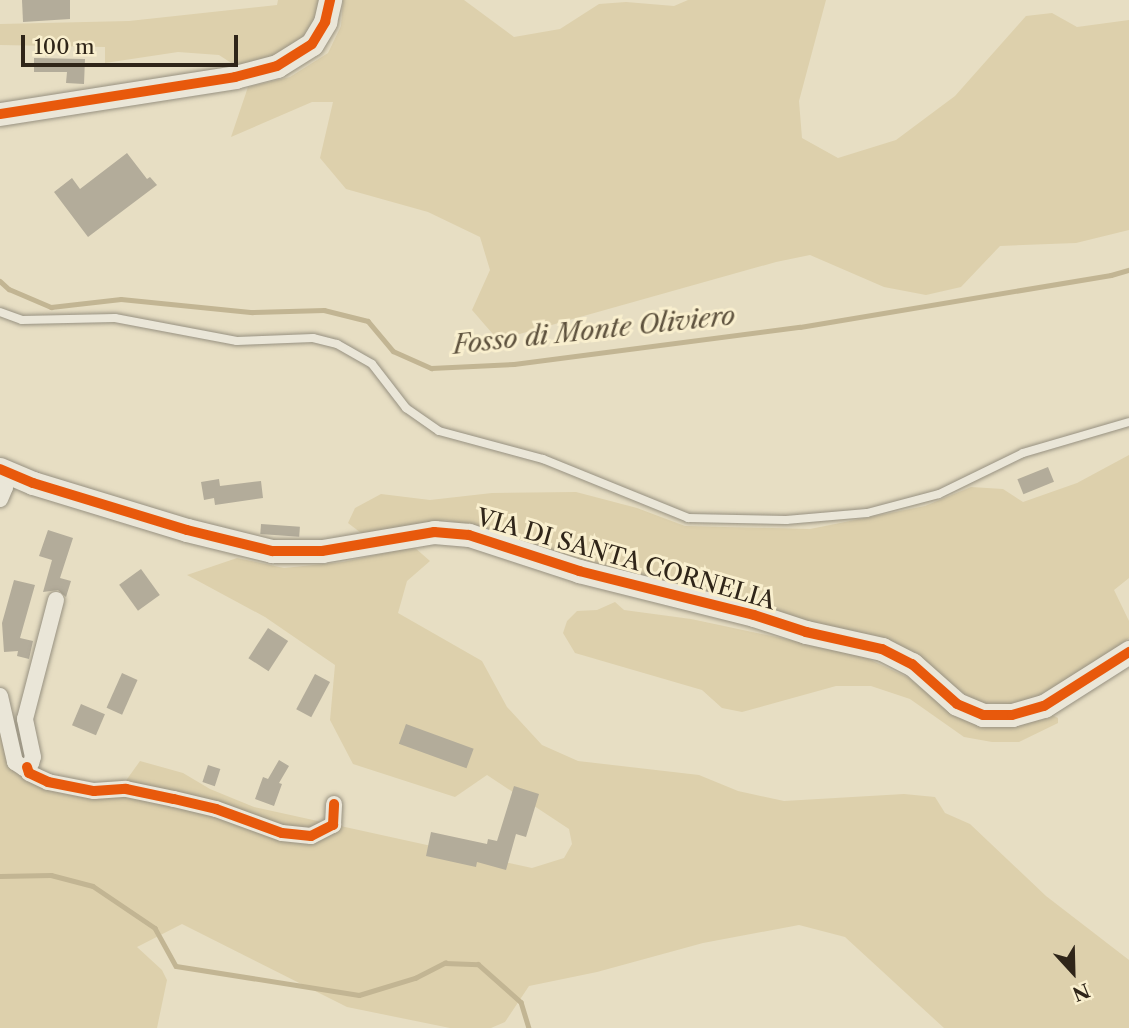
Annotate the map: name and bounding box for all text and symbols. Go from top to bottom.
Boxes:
scale bar [24,21,242,65]
text: 100 m [34,34,95,59]
water label: Fosso di Monte Oliviero [451,301,737,361]
street label: VIA DI SANTA CORNELIA [472,502,780,616]
north arrow [1038,937,1108,1007]
text: N [1069,978,1093,1006]

